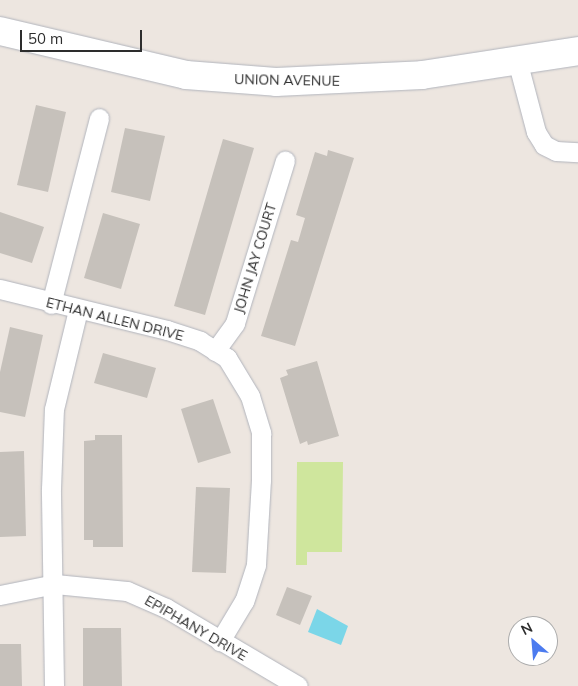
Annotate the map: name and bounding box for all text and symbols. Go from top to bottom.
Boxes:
scale bar [22,20,145,52]
text: 50 m [28,29,63,48]
street label: UNION AVENUE [234,71,340,89]
street label: JOHN JAY COURT [230,201,280,315]
street label: ETHAN ALLEN DRIVE [44,294,186,344]
street label: EPIPHANY DRIVE [142,592,250,664]
north arrow [508,616,558,666]
text: N [518,618,535,639]

